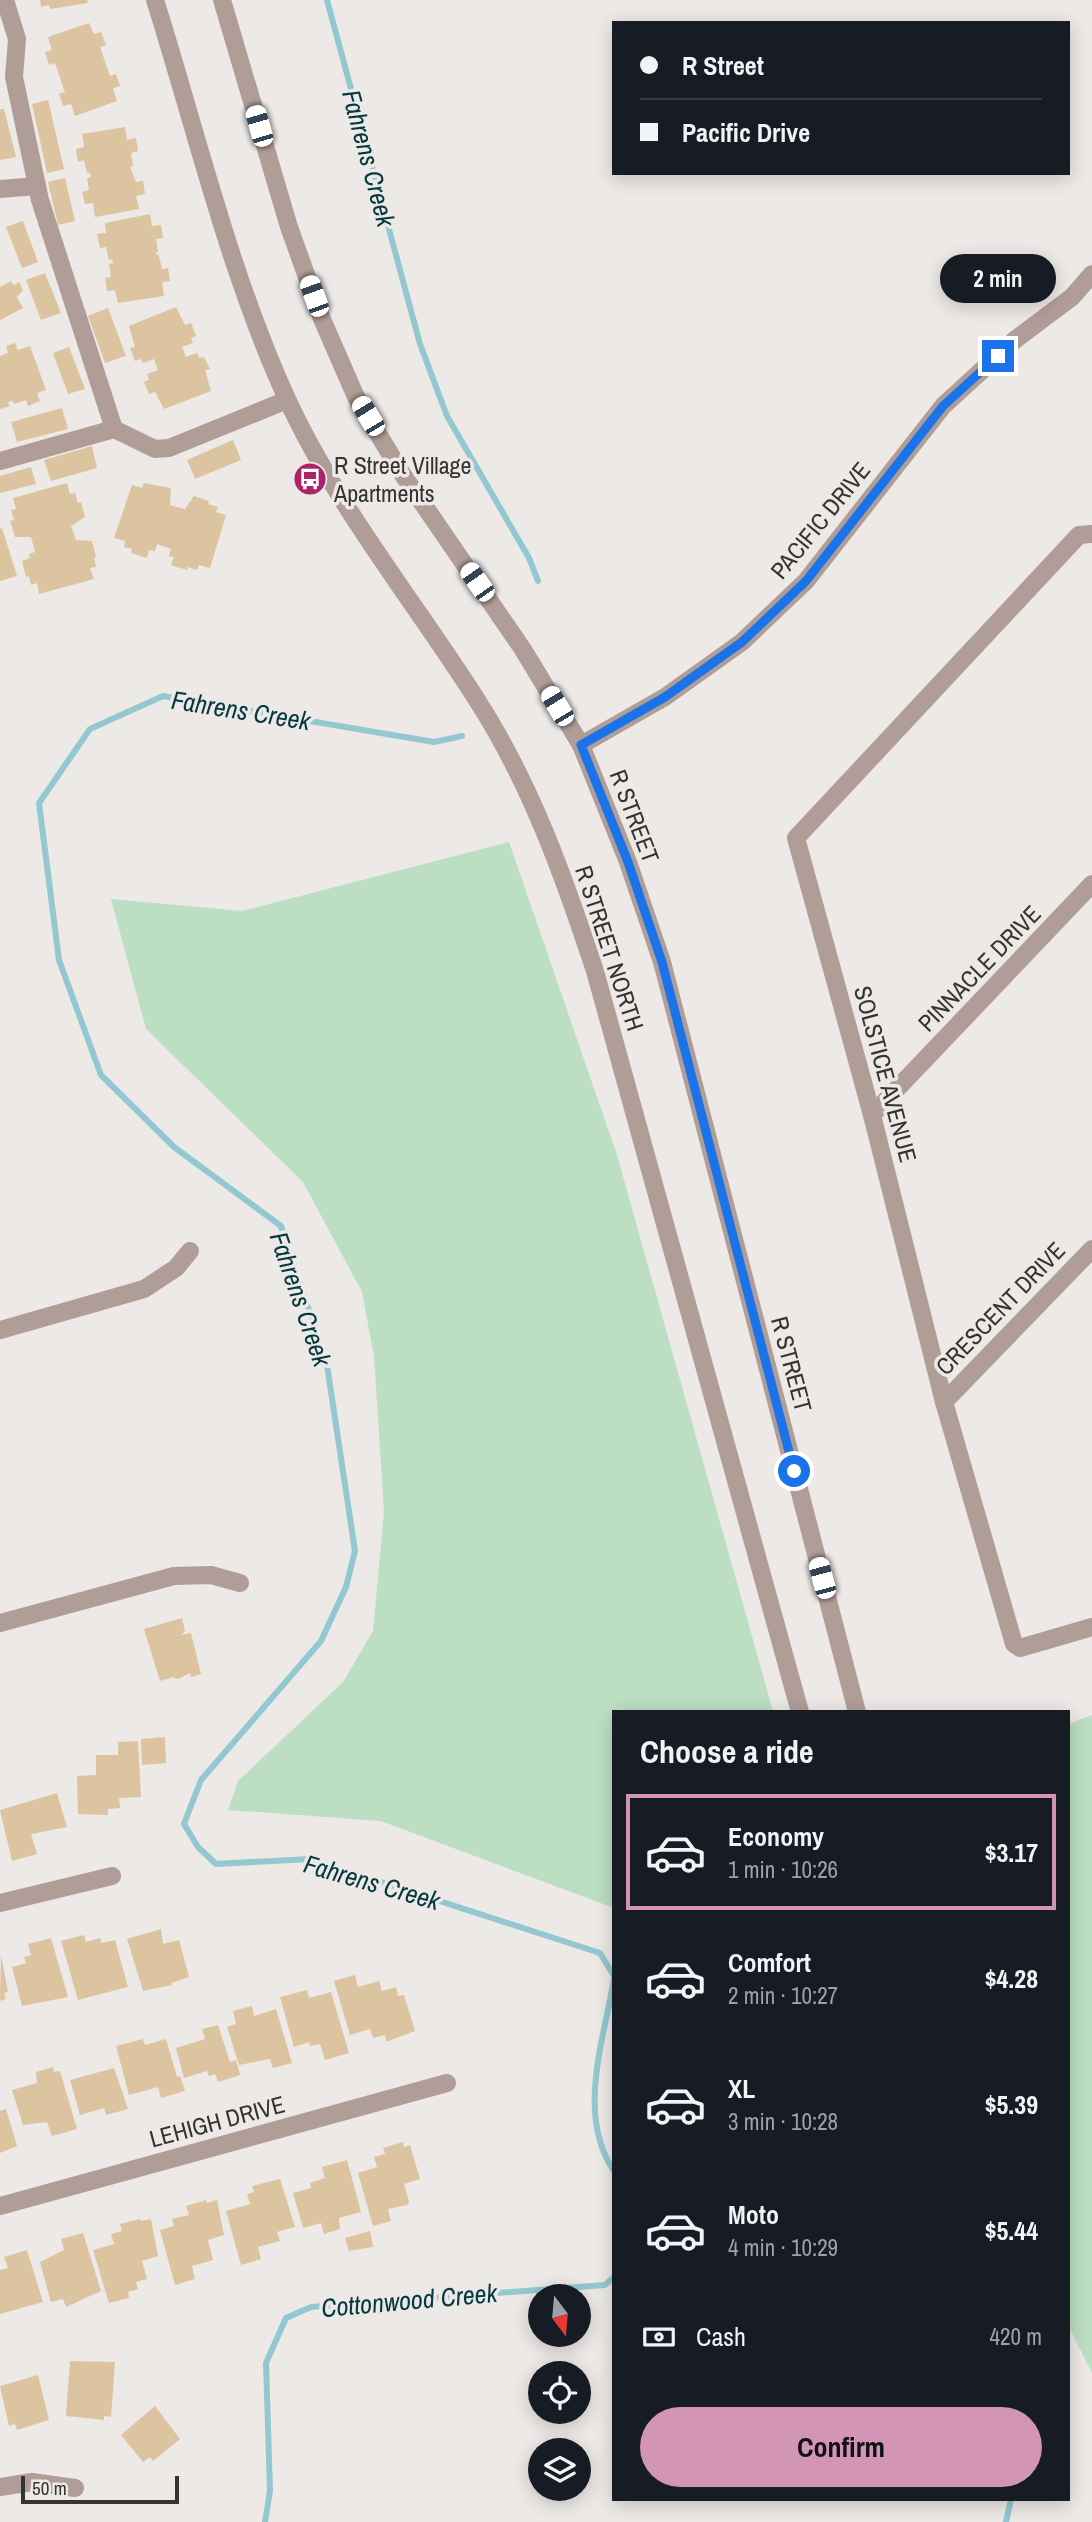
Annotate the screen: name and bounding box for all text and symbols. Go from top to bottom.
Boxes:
text: R Street [682,48,764,83]
water label: Fahrens Creek [334,86,404,232]
car [244,103,275,149]
text: Pacific Drive [682,115,810,150]
callout: 2 min [940,254,1056,304]
text: 2 min [973,263,1023,294]
car [297,273,332,319]
route end [982,340,1014,372]
car [349,393,388,439]
place label: R Street Village Apartments [333,449,472,509]
street label: PACIFIC DRIVE [763,455,877,585]
bus stop icon: R Street Village Apartments [291,460,329,498]
car [457,559,498,605]
water label: Fahrens Creek [169,682,314,738]
car [538,683,577,729]
street label: R STREET [603,765,667,867]
street label: R STREET NORTH [568,861,652,1035]
street label: PINNACLE DRIVE [911,898,1047,1038]
street label: SOLSTICE AVENUE [847,982,925,1166]
water label: Fahrens Creek [262,1227,341,1372]
street label: CRESCENT DRIVE [928,1234,1072,1382]
street label: R STREET [764,1313,820,1415]
route start [778,1455,810,1487]
car [807,1555,838,1601]
text: Choose a ride [640,1730,814,1773]
text: Economy [728,1819,824,1854]
icon: car [644,1821,707,1884]
text: $3.17 [985,1835,1038,1870]
water label: Fahrens Creek [300,1846,446,1919]
text: 1 min · 10:26 [728,1854,838,1885]
text: Comfort [728,1945,811,1980]
icon: car [644,1947,707,2010]
text: $4.28 [985,1961,1038,1996]
text: 2 min · 10:27 [728,1980,838,2011]
text: XL [728,2071,755,2106]
icon: car [644,2073,707,2136]
text: $5.39 [985,2087,1038,2122]
street label: LEHIGH DRIVE [146,2088,288,2154]
text: 3 min · 10:28 [728,2106,838,2137]
text: Moto [728,2197,779,2232]
icon: car [644,2199,707,2262]
text: $5.44 [985,2213,1038,2248]
text: 4 min · 10:29 [728,2232,838,2263]
water label: Cottonwood Creek [320,2275,500,2325]
north arrow [528,2284,592,2347]
map controls [528,2284,591,2501]
icon: cash [640,2318,678,2356]
text: Cash [696,2319,746,2354]
text: 420 m [990,2321,1042,2352]
button: locate [528,2361,591,2424]
button: Confirm [640,2407,1042,2487]
button: layers [528,2438,591,2501]
scale bar [21,2473,178,2505]
text: 50 m [32,2475,67,2501]

